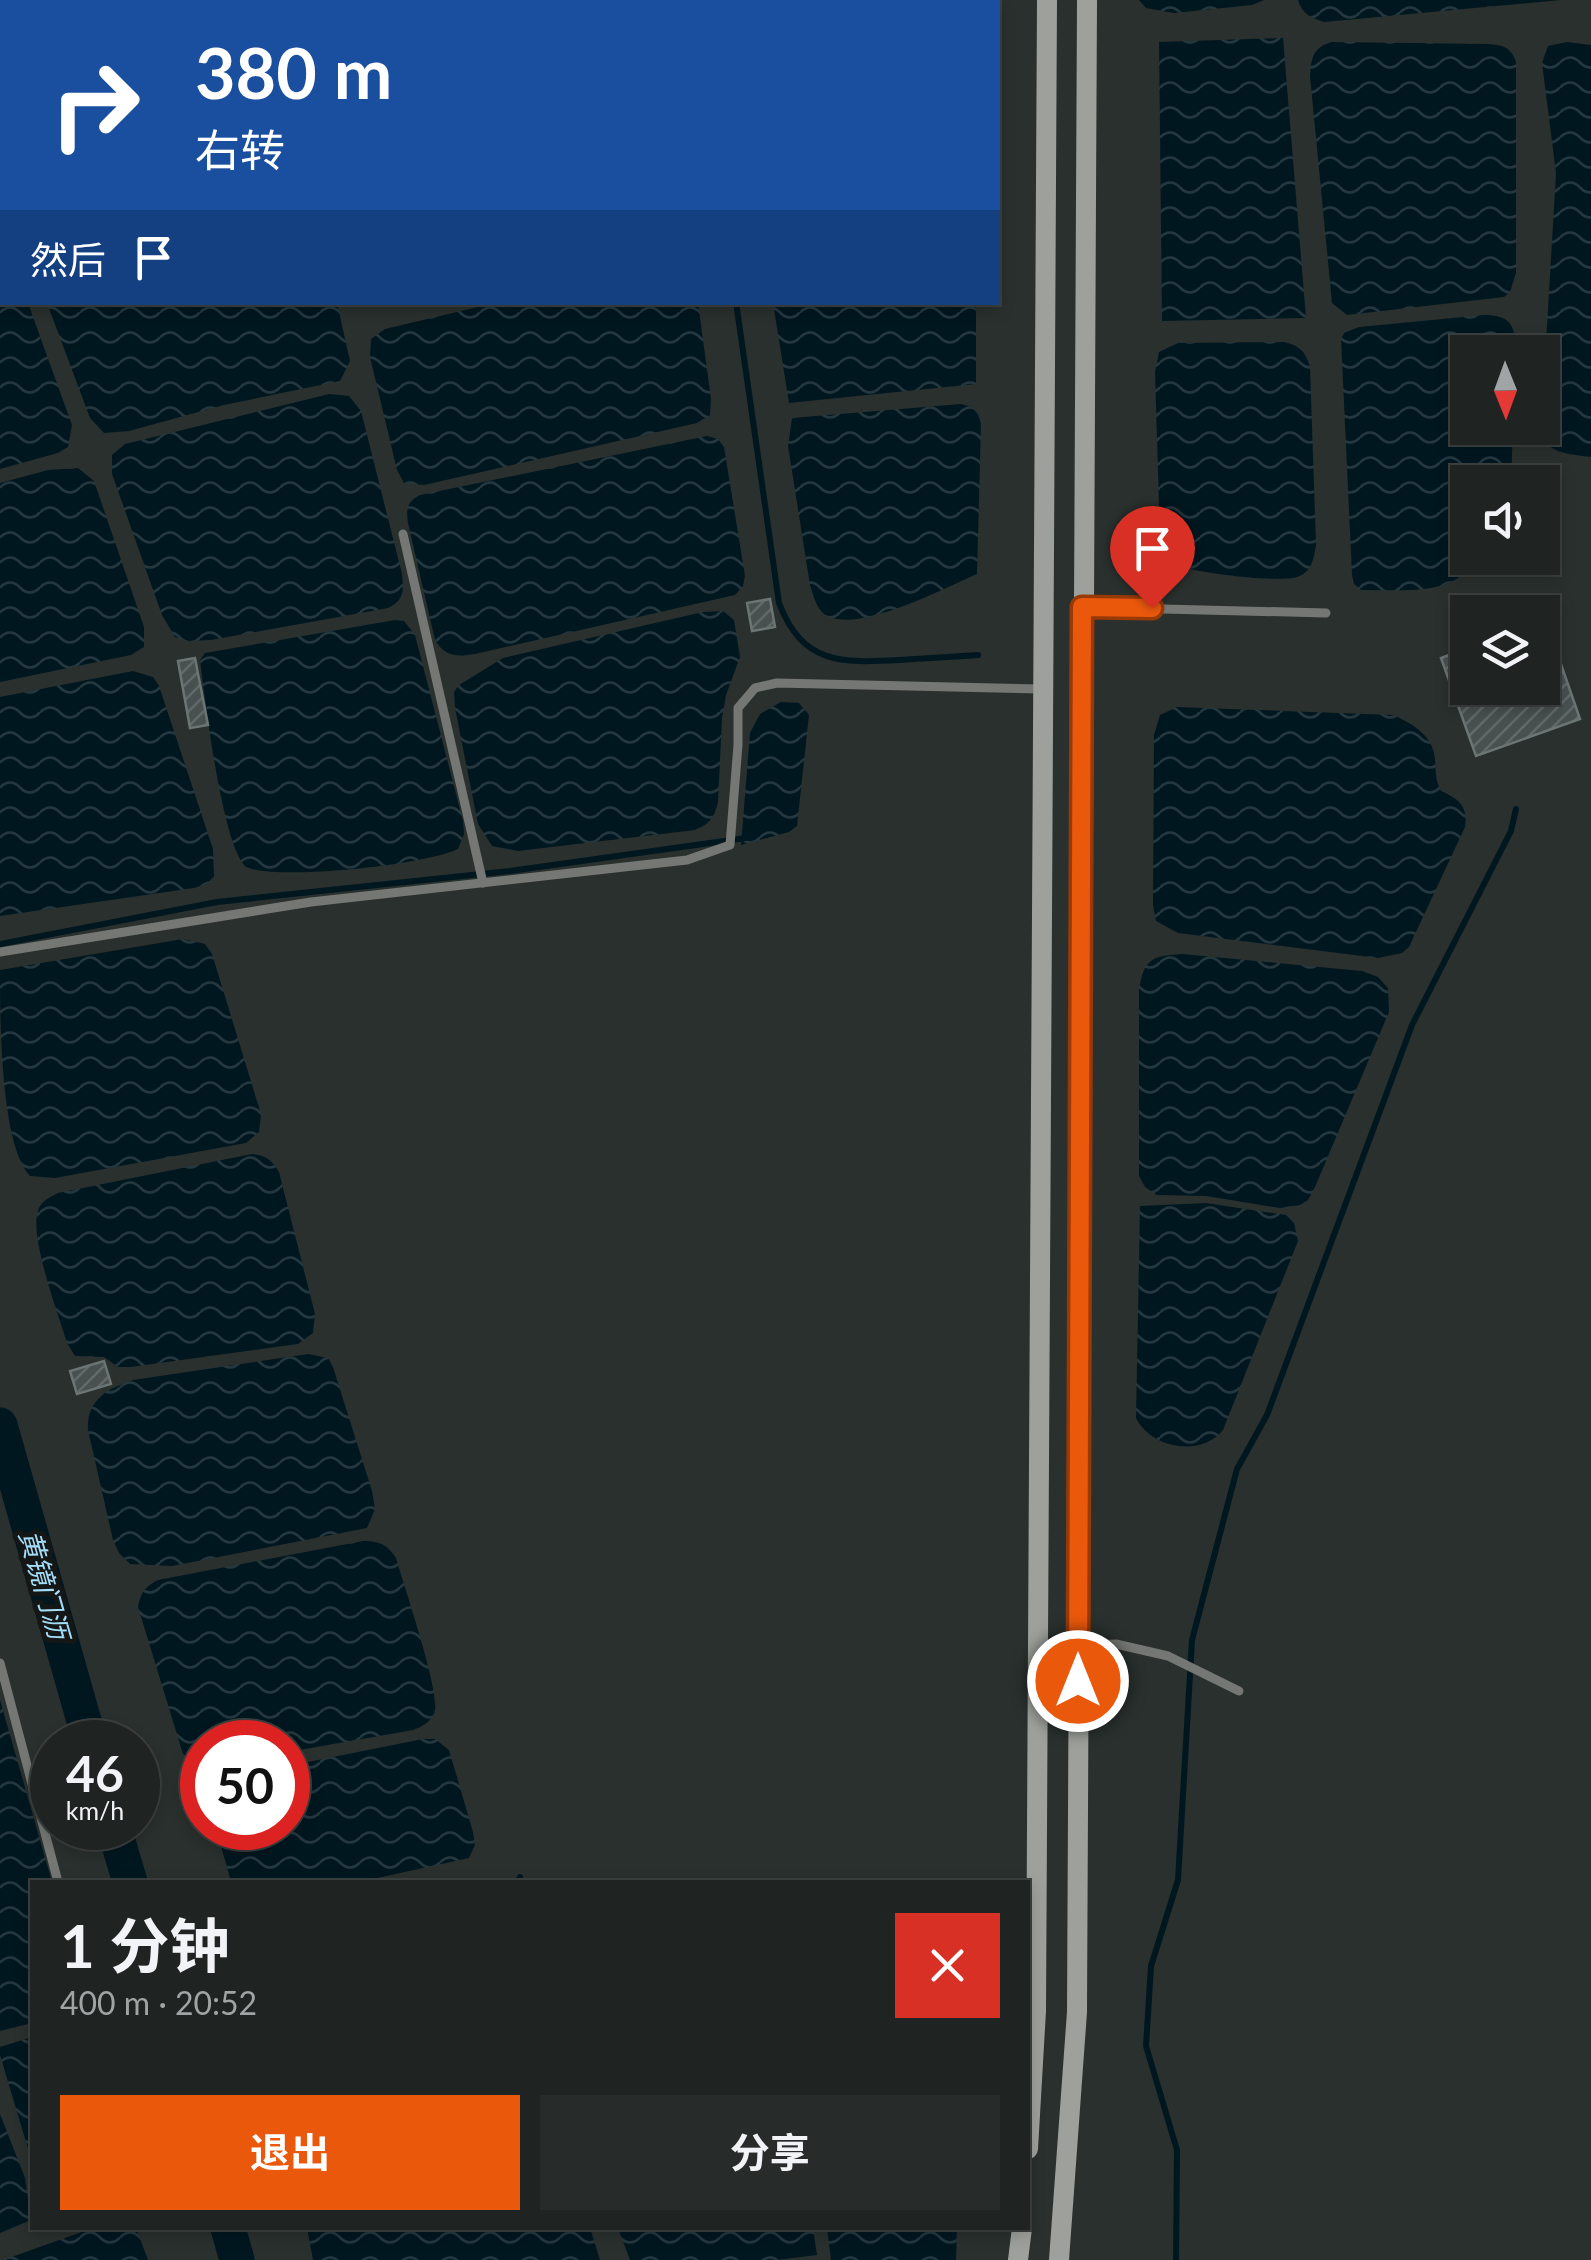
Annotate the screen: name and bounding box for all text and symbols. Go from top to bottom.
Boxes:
text: 380 m [195,30,392,114]
icon: right [30,40,160,170]
text: 右转 [195,123,285,177]
icon: arrive [126,230,181,285]
text: 然后 [30,236,106,282]
north arrow [1450,335,1560,445]
map controls [1450,335,1560,705]
button: sound [1450,465,1560,575]
pin [1110,506,1195,609]
icon: arrive [1125,521,1180,576]
button: layers [1450,595,1560,705]
water label: 黄镜门沥 [13,1525,78,1647]
position arrow [1026,1629,1130,1733]
speed limit sign: 50 [180,1720,310,1850]
text: 46 [66,1743,124,1803]
text: km/h [66,1795,124,1825]
text: 1 分钟 [60,1909,229,1981]
button: close [895,1913,1000,2018]
text: 400 m · 20:52 [60,1983,257,2022]
button: 退出 [60,2095,520,2210]
button: 分享 [540,2095,1000,2210]

